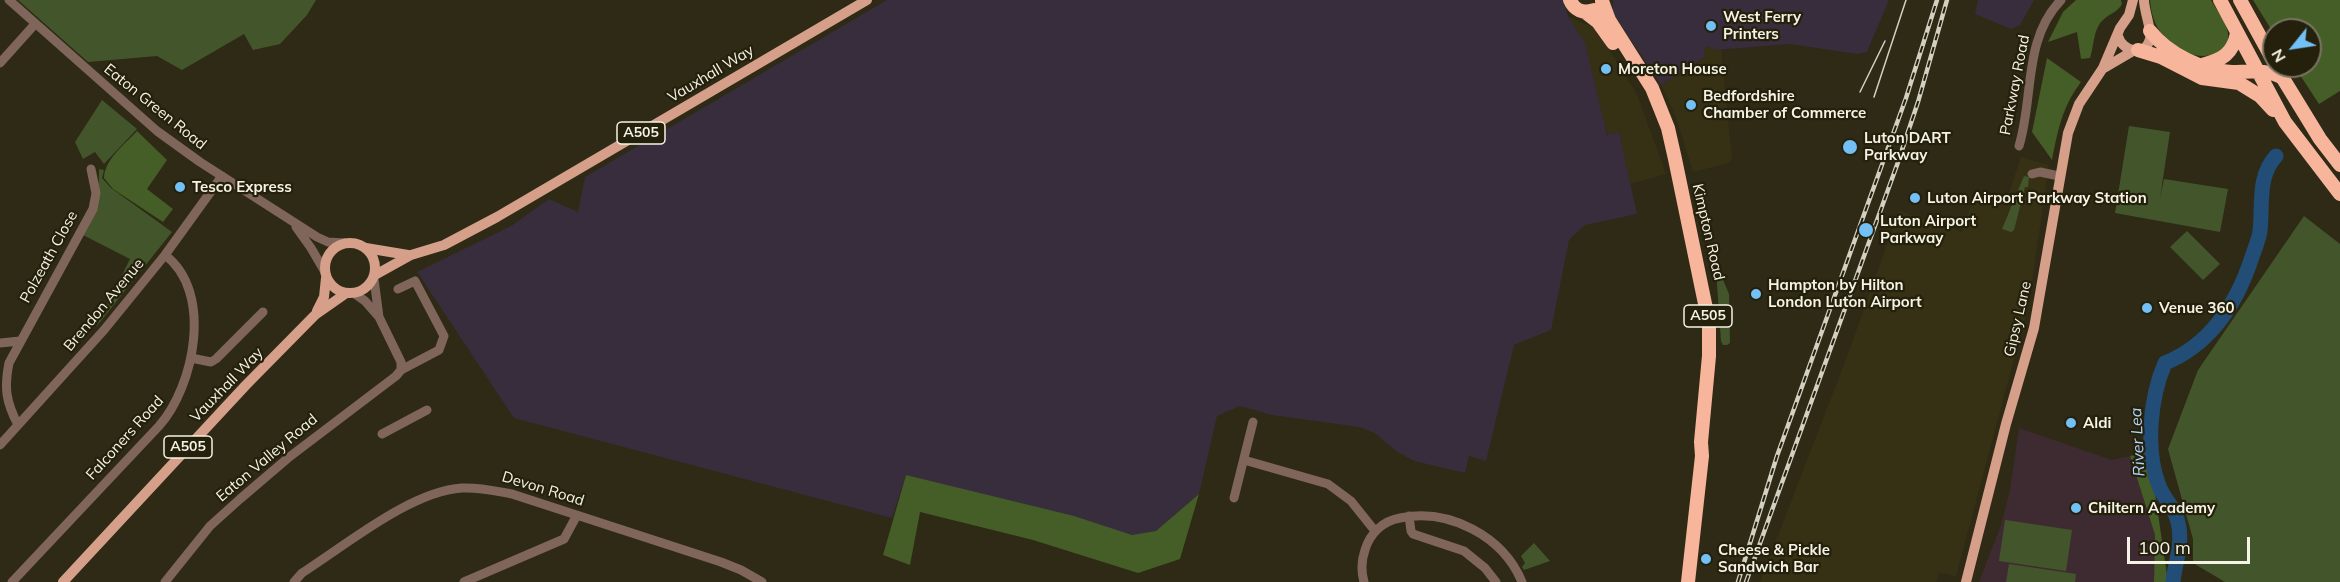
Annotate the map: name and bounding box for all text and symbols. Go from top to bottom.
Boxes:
place label: West Ferry Printers [1723,8,1801,43]
north arrow [2262,18,2322,78]
marker: West Ferry Printers [1704,19,1718,33]
street label: Parkway Road [1996,33,2034,137]
street label: Vauxhall Way [665,41,757,107]
text: N [2266,46,2290,66]
street label: Eaton Green Road [100,60,210,154]
place label: Moreton House [1618,60,1727,78]
marker: Moreton House [1599,62,1613,76]
place label: Bedfordshire Chamber of Commerce [1703,87,1866,122]
marker: Bedfordshire Chamber of Commerce [1684,98,1698,112]
road number: A505 [617,122,665,144]
place label: Luton DART Parkway [1864,129,1951,164]
marker: Luton DART Parkway [1841,138,1859,156]
place label: Tesco Express [192,178,292,196]
marker: Tesco Express [173,180,187,194]
street label: Kimpton Road [1688,182,1728,282]
place label: Luton Airport Parkway Station [1927,189,2147,207]
marker: Luton Airport Parkway Station [1908,191,1922,205]
street label: Polzeath Close [16,208,82,306]
place label: Luton Airport Parkway [1880,212,1976,247]
marker: Luton Airport Parkway [1857,221,1875,239]
street label: Brendon Avenue [60,255,148,355]
place label: Hampton by Hilton London Luton Airport [1768,276,1922,311]
street label: Gipsy Lane [2001,280,2035,358]
marker: Hampton by Hilton London Luton Airport [1749,287,1763,301]
place label: Venue 360 [2159,299,2234,317]
marker: Venue 360 [2140,301,2154,315]
road number: A505 [1684,305,1732,327]
street label: Vauxhall Way [187,344,267,426]
street label: Falconers Road [83,392,167,484]
water label: River Lea [2127,407,2149,477]
street label: Eaton Valley Road [213,410,321,506]
place label: Aldi [2083,414,2111,432]
marker: Aldi [2064,416,2078,430]
road number: A505 [164,436,212,458]
street label: Devon Road [500,468,586,510]
place label: Chiltern Academy [2088,499,2215,517]
marker: Chiltern Academy [2069,501,2083,515]
scale bar [2130,525,2253,563]
text: 100 m [2138,536,2191,559]
place label: Cheese & Pickle Sandwich Bar [1718,541,1830,576]
marker: Cheese & Pickle Sandwich Bar [1699,552,1713,566]

